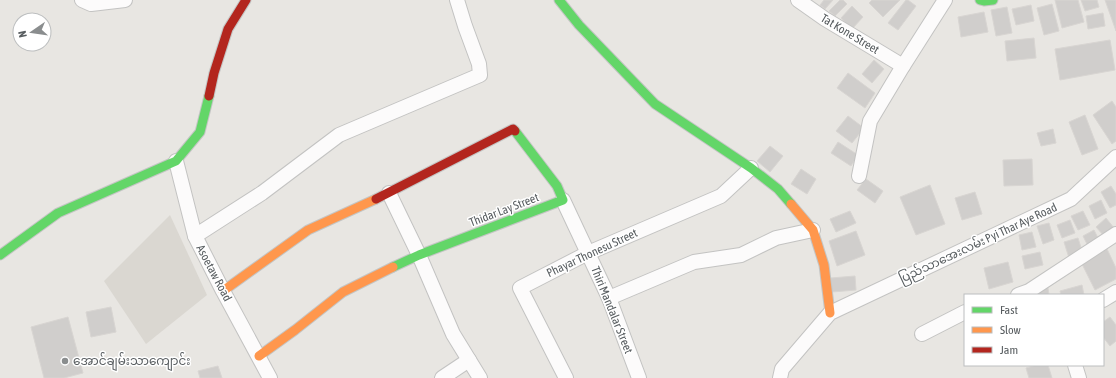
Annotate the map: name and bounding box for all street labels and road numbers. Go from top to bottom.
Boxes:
street label: Tat Kone Street [818,11,882,57]
street label: Thidar Lay Street [467,190,541,230]
street label: ပြည်သာအေးလမ်း Pyi Thar Aye Road [896,198,1060,289]
street label: Phayar Thonesu Street [544,226,640,280]
street label: Asoetaw Road [193,242,235,304]
street label: Thiri Mandalar Street [588,264,636,356]

